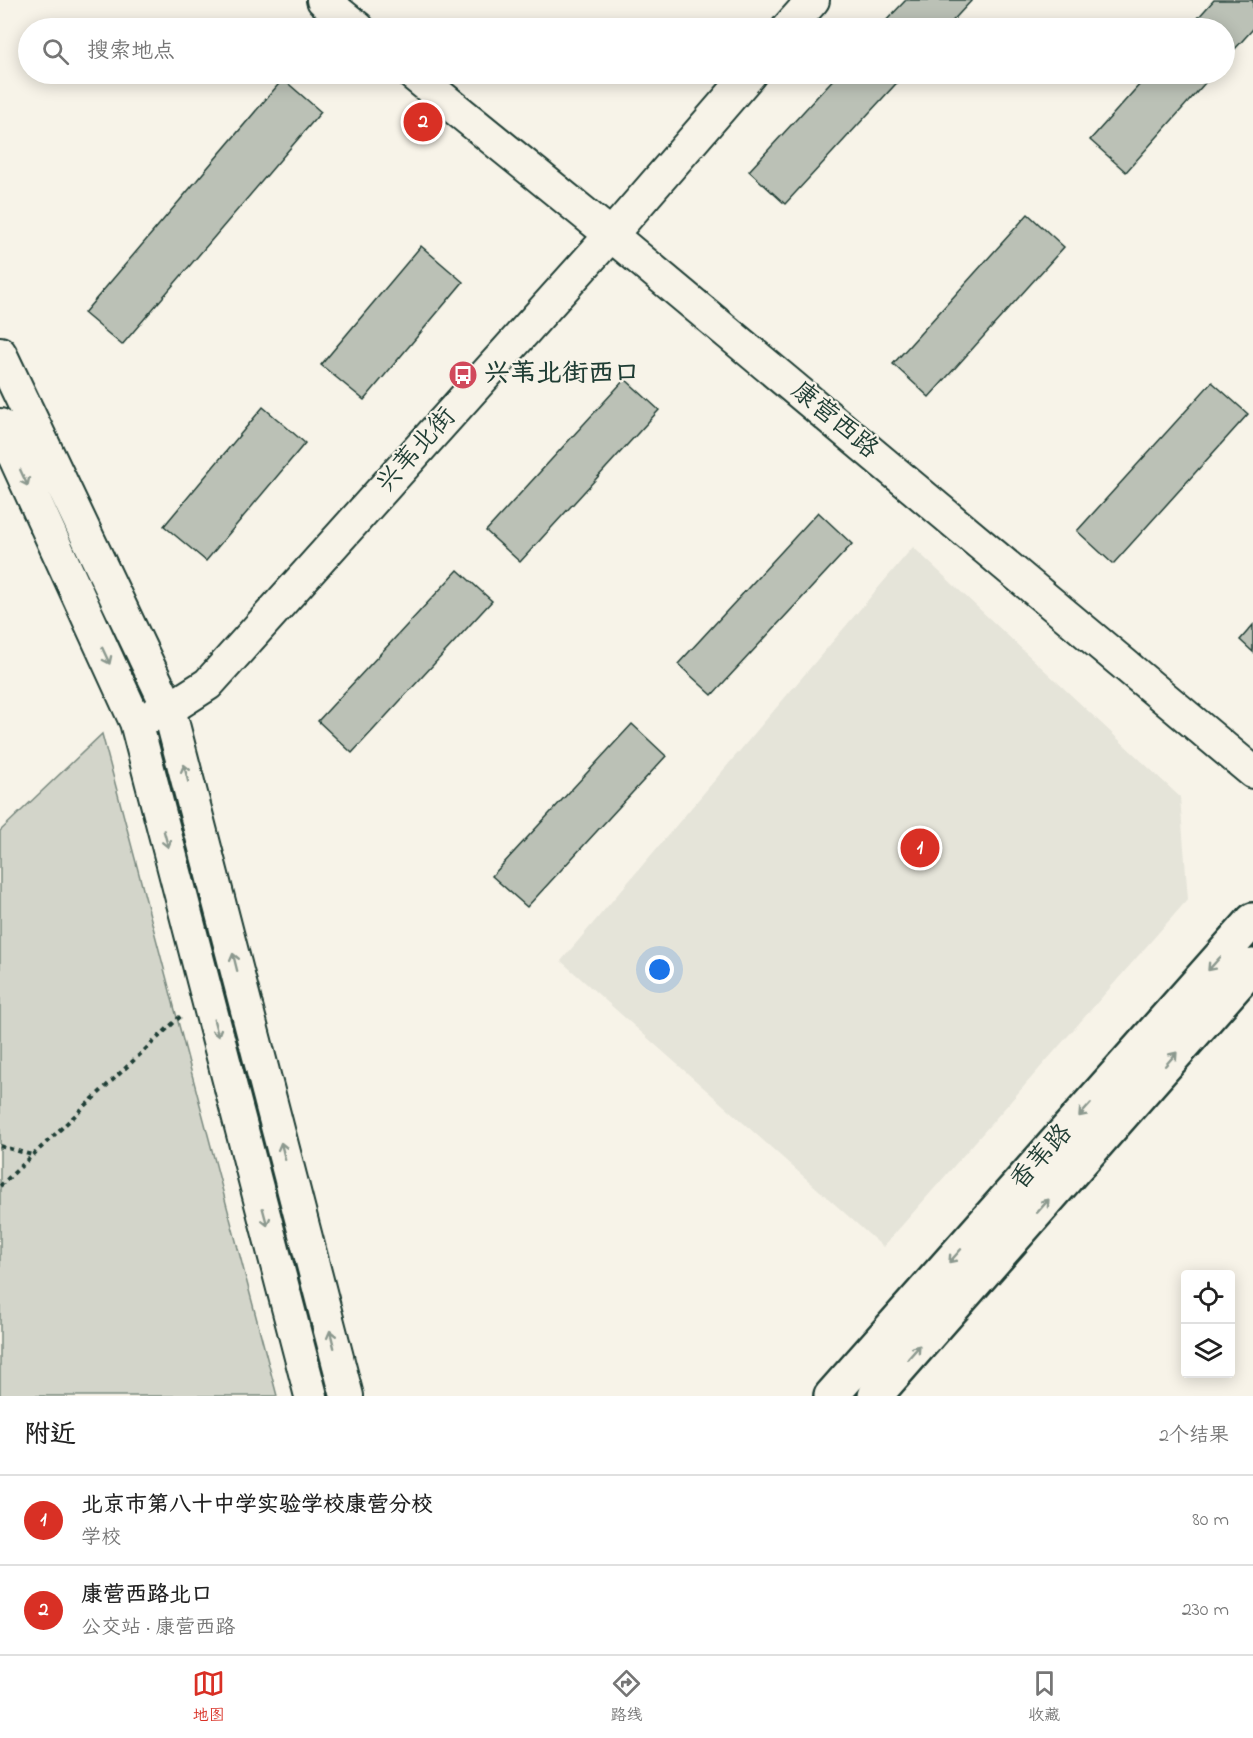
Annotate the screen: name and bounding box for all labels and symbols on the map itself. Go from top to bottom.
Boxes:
pin: 2 [404,100,442,144]
place label: 兴苇北街西口 [484,356,640,394]
bus stop icon: 兴苇北街西口 [447,359,479,391]
street label: 康营西路 [782,373,886,469]
street label: 兴苇北街 [368,400,466,502]
one-way arrow [19,469,31,487]
one-way arrow [100,646,112,664]
one-way arrow [180,764,191,783]
pin: 1 [900,826,940,870]
one-way arrow [161,830,173,849]
one-way arrow [228,953,240,972]
your location [645,955,674,984]
one-way arrow [1207,956,1221,971]
one-way arrow [210,1018,222,1037]
one-way arrow [1164,1052,1178,1067]
one-way arrow [1078,1102,1092,1117]
street label: 香苇路 [1002,1116,1082,1200]
one-way arrow [277,1141,289,1160]
one-way arrow [1036,1198,1050,1213]
one-way arrow [259,1207,271,1226]
one-way arrow [948,1248,962,1263]
one-way arrow [326,1330,337,1349]
one-way arrow [907,1345,921,1360]

